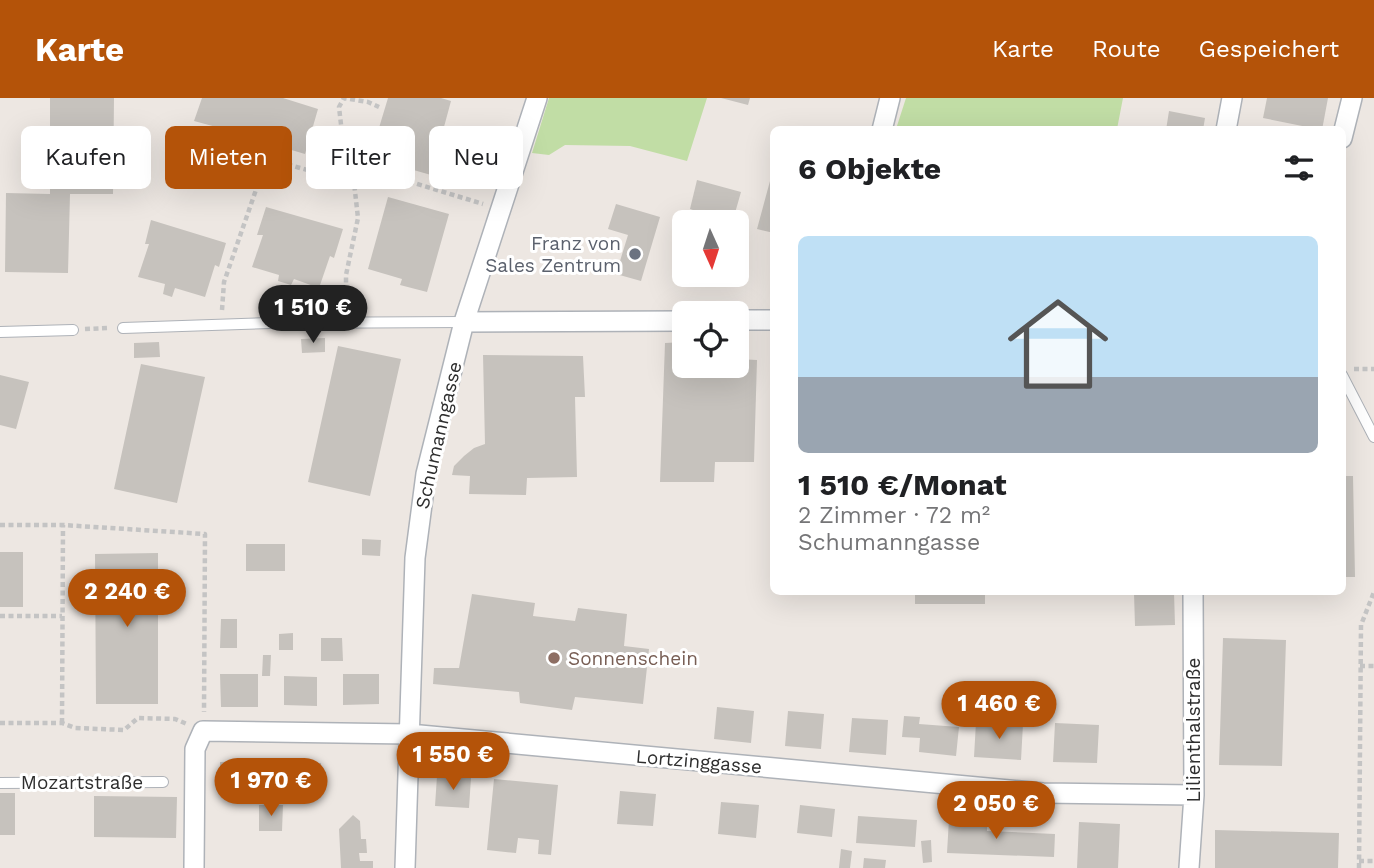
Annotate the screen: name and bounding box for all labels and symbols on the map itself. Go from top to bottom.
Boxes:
north arrow [672,210,749,287]
place label: Franz von Sales Zentrum [485,232,621,277]
marker: Franz von Sales Zentrum [627,246,643,262]
pin: 1 510 € [248,286,378,345]
street label: Schumanngasse [410,359,467,511]
pin: 2 240 € [62,570,192,629]
place label: Sonnenschein [568,647,698,670]
marker: Sonnenschein [546,650,562,666]
street label: Lilienthalstraße [1182,657,1205,803]
pin: 1 460 € [934,682,1064,741]
pin: 1 550 € [388,732,518,792]
street label: Lortzinggasse [635,745,763,778]
pin: 1 970 € [206,758,336,818]
street label: Mozartstraße [21,771,143,794]
pin: 2 050 € [931,782,1061,841]

